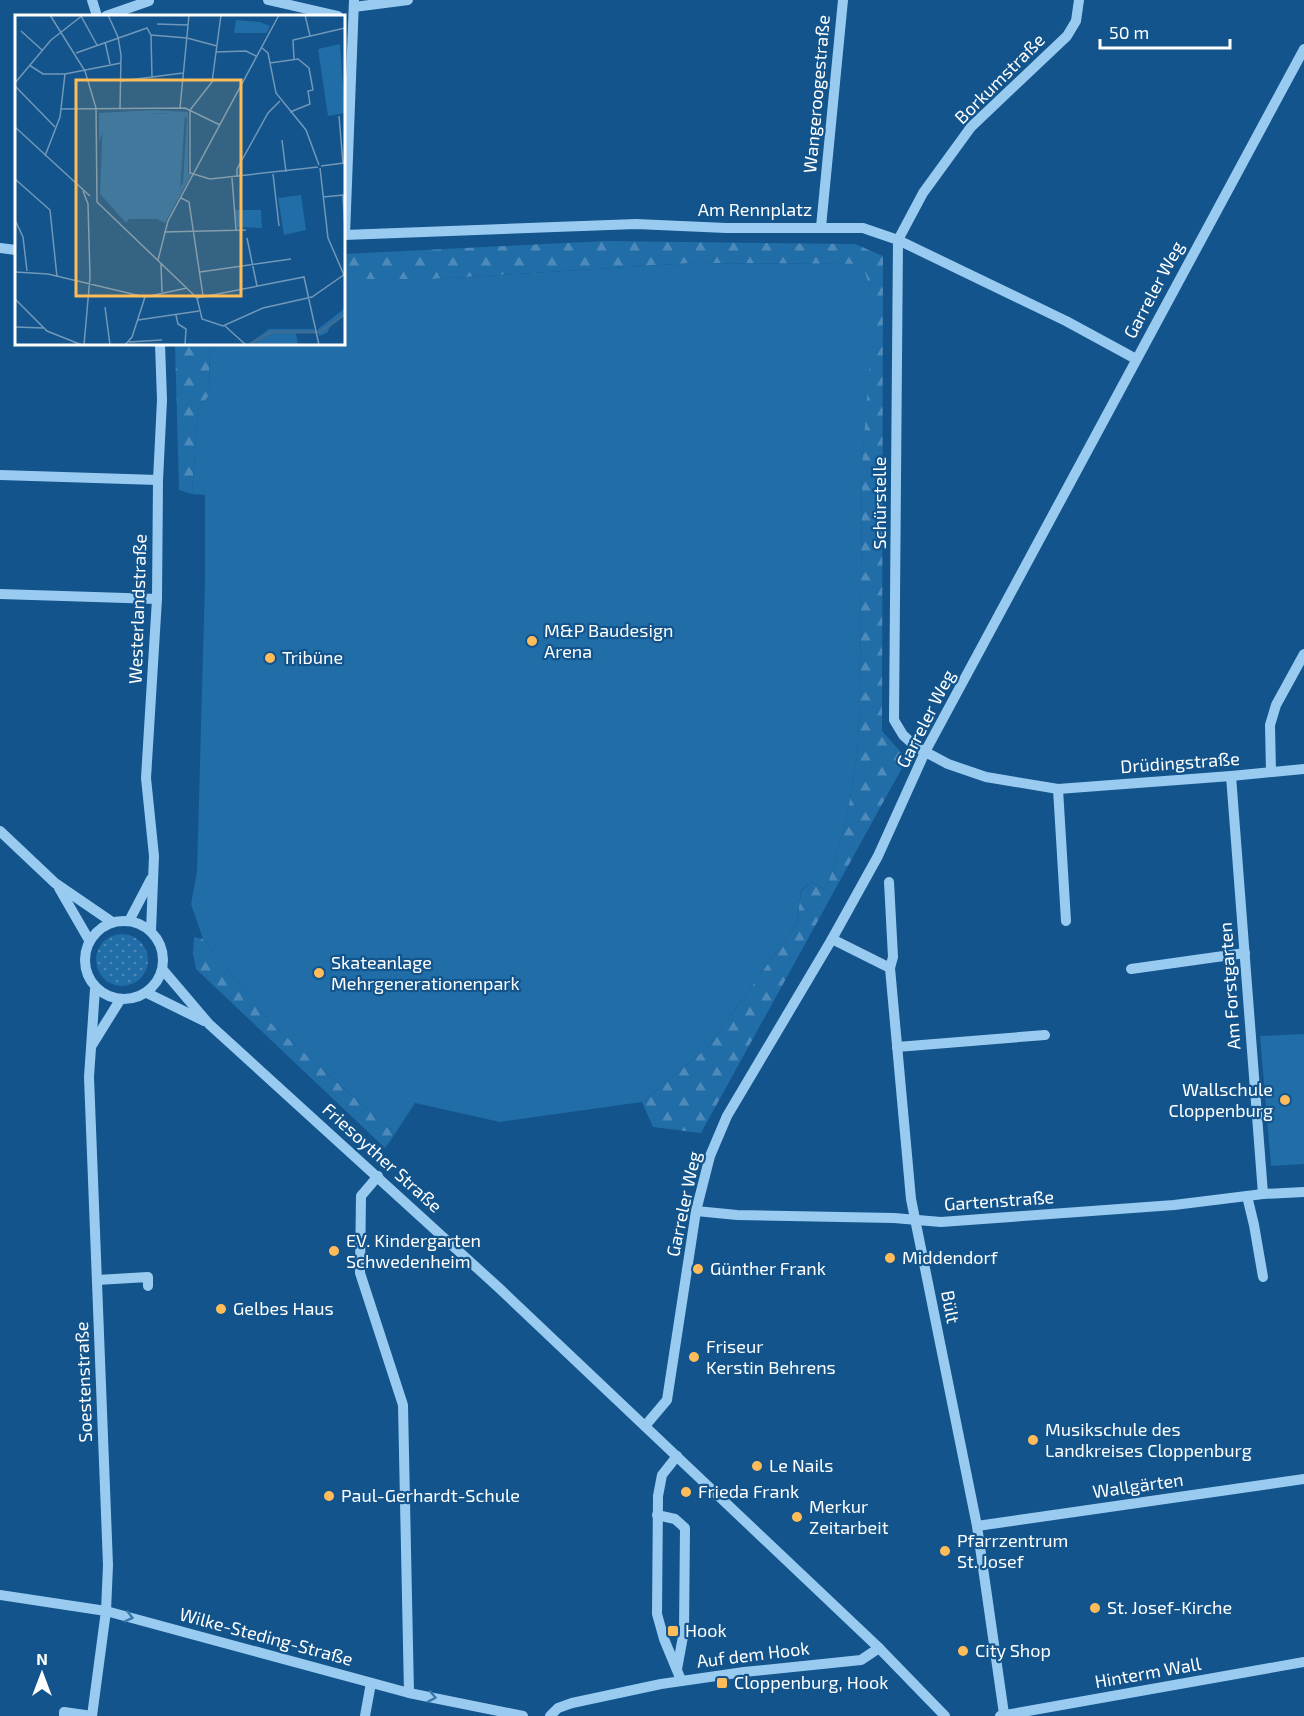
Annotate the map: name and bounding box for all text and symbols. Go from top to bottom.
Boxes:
scale bar [1100,12,1230,50]
street label: Wangeroogestraße [798,14,834,174]
inset map [15,15,345,345]
text: 50 m [1109,21,1149,43]
street label: Borkumstraße [950,29,1049,128]
street label: Am Rennplatz [698,198,812,220]
street label: Garreler Weg [1118,237,1188,342]
street label: Schürstelle [868,457,890,549]
street label: Westerlandstraße [123,534,151,684]
place label: M&P Baudesign Arena [544,619,673,662]
marker: M&P Baudesign Arena [525,634,539,648]
place label: Tribüne [282,646,343,668]
marker: Tribüne [263,651,277,665]
street label: Garreler Weg [891,666,959,771]
street label: Drüdingstraße [1119,747,1240,777]
street label: Am Forstgarten [1214,922,1244,1051]
place label: Skateanlage Mehrgenerationenpark [331,951,520,994]
marker: Skateanlage Mehrgenerationenpark [312,966,326,980]
place label: Wallschule Cloppenburg [1168,1078,1273,1121]
marker: Wallschule Cloppenburg [1278,1093,1292,1107]
street label: Friesoyther Straße [318,1098,447,1217]
street label: Garreler Weg [661,1149,705,1258]
street label: Gartenstraße [943,1185,1055,1215]
place label: EV. Kindergarten Schwedenheim [346,1229,481,1272]
marker: EV. Kindergarten Schwedenheim [327,1244,341,1258]
place label: Middendorf [902,1246,999,1268]
marker: Middendorf [883,1251,897,1265]
place label: Günther Frank [710,1257,826,1279]
marker: Günther Frank [691,1262,705,1276]
street label: Bült [937,1288,965,1325]
place label: Gelbes Haus [233,1297,334,1319]
marker: Gelbes Haus [214,1302,228,1316]
street label: Soestenstraße [70,1321,96,1443]
place label: Friseur Kerstin Behrens [706,1335,836,1378]
marker: Friseur Kerstin Behrens [687,1350,701,1364]
place label: Musikschule des Landkreises Cloppenburg [1045,1418,1252,1461]
marker: Musikschule des Landkreises Cloppenburg [1026,1433,1040,1447]
place label: Le Nails [769,1454,833,1476]
marker: Le Nails [750,1459,764,1473]
street label: Wallgärten [1091,1468,1185,1502]
place label: Frieda Frank [698,1480,799,1502]
place label: Paul-Gerhardt-Schule [341,1484,520,1506]
marker: Frieda Frank [679,1485,693,1499]
marker: Paul-Gerhardt-Schule [322,1489,336,1503]
place label: Merkur Zeitarbeit [809,1495,889,1538]
marker: Merkur Zeitarbeit [790,1510,804,1524]
place label: Pfarrzentrum St. Josef [957,1529,1068,1572]
marker: Pfarrzentrum St. Josef [938,1544,952,1558]
place label: St. Josef-Kirche [1107,1596,1232,1618]
marker: St. Josef-Kirche [1088,1601,1102,1615]
street label: Wilke-Steding-Straße [177,1602,355,1670]
one-way arrow [124,1609,134,1622]
place label: Hook [685,1619,727,1641]
marker: Hook [666,1624,680,1638]
street label: Auf dem Hook [695,1636,810,1672]
place label: City Shop [975,1639,1051,1661]
north arrow [12,1644,72,1704]
marker: City Shop [956,1644,970,1658]
text: N [36,1649,48,1668]
street label: Hinterm Wall [1093,1652,1203,1692]
place label: Cloppenburg, Hook [734,1671,888,1693]
marker: Cloppenburg, Hook [715,1676,729,1690]
one-way arrow [427,1690,437,1703]

